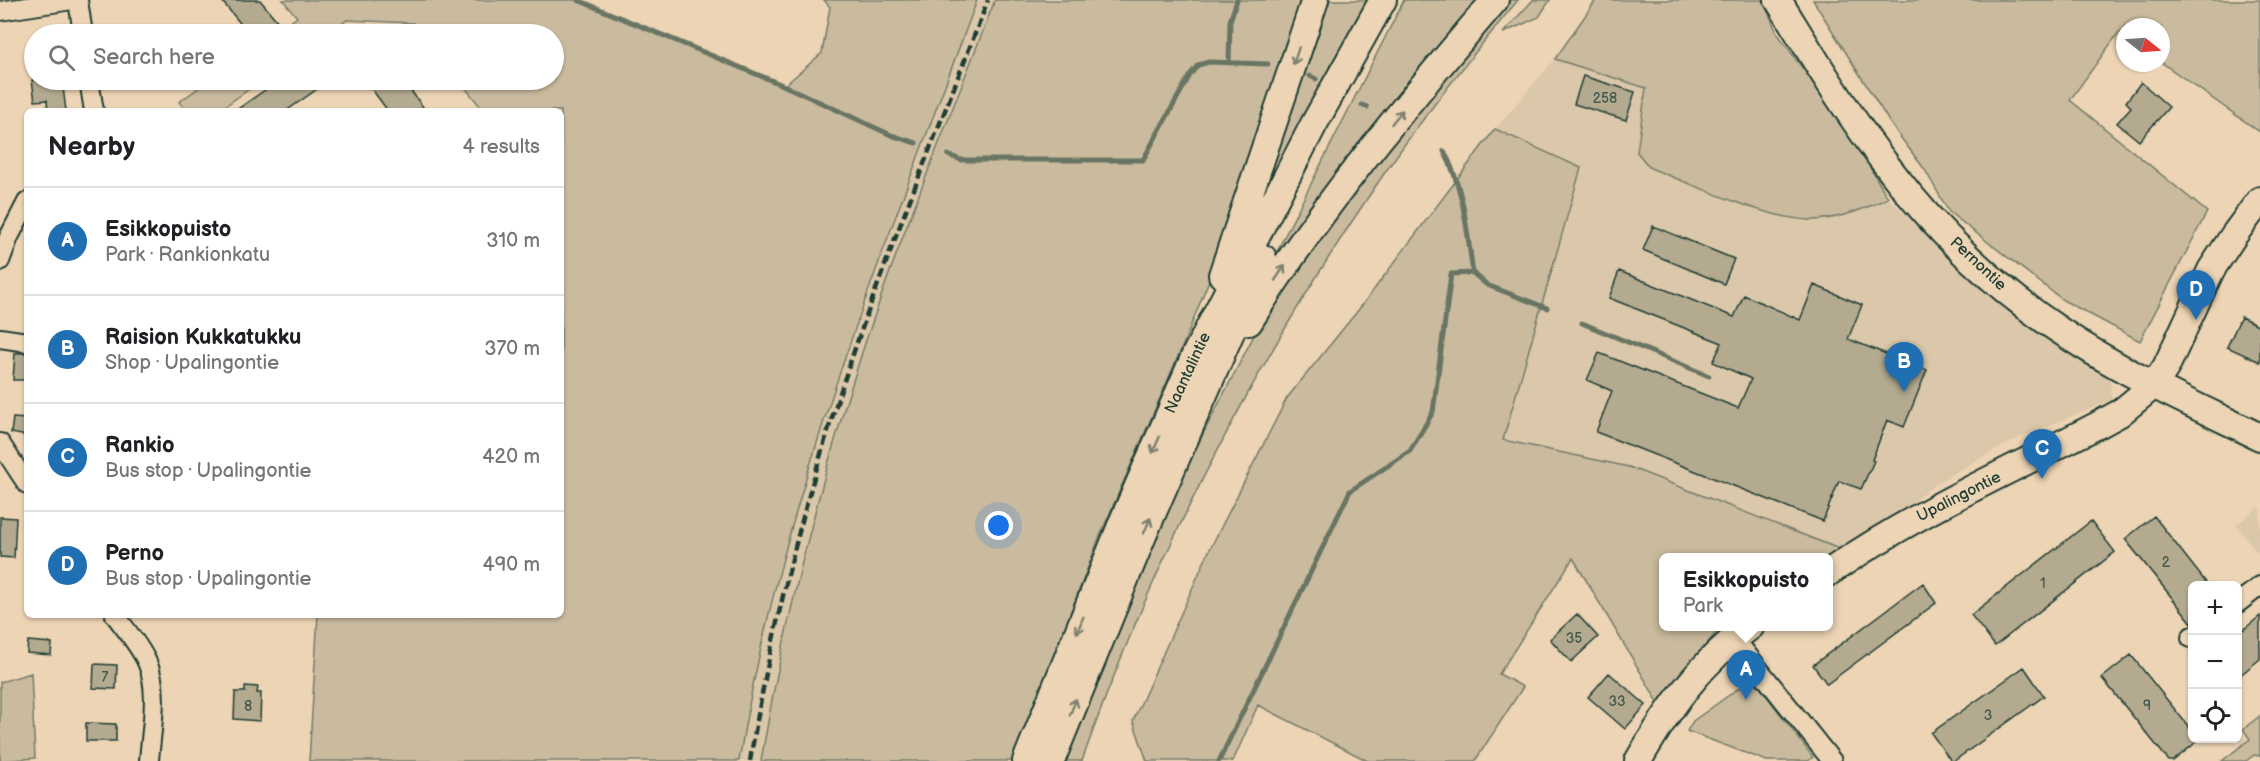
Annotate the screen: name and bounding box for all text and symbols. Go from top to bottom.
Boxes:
north arrow [2116,18,2170,72]
search box [24,24,564,90]
icon: search [45,41,78,74]
text: Search here [93,44,215,71]
one-way arrow [1290,46,1301,64]
house number: 258 [1593,90,1617,107]
one-way arrow [1391,110,1404,126]
text: Nearby [48,132,135,163]
text: 4 results [462,135,540,159]
text: Esikkopuisto [105,216,231,243]
text: A [61,229,74,253]
text: 310 m [486,229,540,253]
street label: Pernontie [1946,233,2010,295]
text: Park · Rankionkatu [105,243,270,267]
one-way arrow [1274,265,1286,282]
pin: D [2176,270,2216,320]
text: Raision Kukkatukku [105,324,301,351]
street label: Naantalintie [1161,329,1215,417]
text: B [60,337,75,361]
text: 370 m [484,337,540,361]
pin: B [1884,342,1924,392]
text: Shop · Upalingontie [105,351,279,375]
pin: C [2022,430,2062,479]
text: Rankio [105,432,174,459]
one-way arrow [1150,436,1161,454]
text: C [60,445,75,469]
text: 420 m [482,445,540,469]
text: Bus stop · Upalingontie [105,459,311,483]
street label: Upalingontie [1914,467,2005,526]
your location [984,511,1013,540]
one-way arrow [1142,517,1153,535]
text: Perno [105,540,164,567]
text: D [61,553,74,577]
text: 490 m [483,553,540,577]
popup [1659,553,1833,631]
house number: 2 [2162,554,2171,571]
text: Bus stop · Upalingontie [105,567,311,591]
text: Esikkopuisto [1683,567,1809,594]
house number: 1 [2040,575,2046,592]
map controls [2188,581,2242,743]
button: + [2188,581,2242,635]
text: Park [1683,594,1723,618]
one-way arrow [1074,615,1085,633]
house number: 35 [1566,630,1582,647]
button: − [2188,635,2242,689]
pin: A [1726,650,1766,700]
house number: 7 [102,669,109,686]
button: locate [2188,689,2242,743]
house number: 33 [1608,693,1626,710]
house number: 9 [2143,697,2151,714]
house number: 8 [244,698,252,715]
one-way arrow [1068,698,1079,716]
house number: 3 [1984,707,1992,724]

